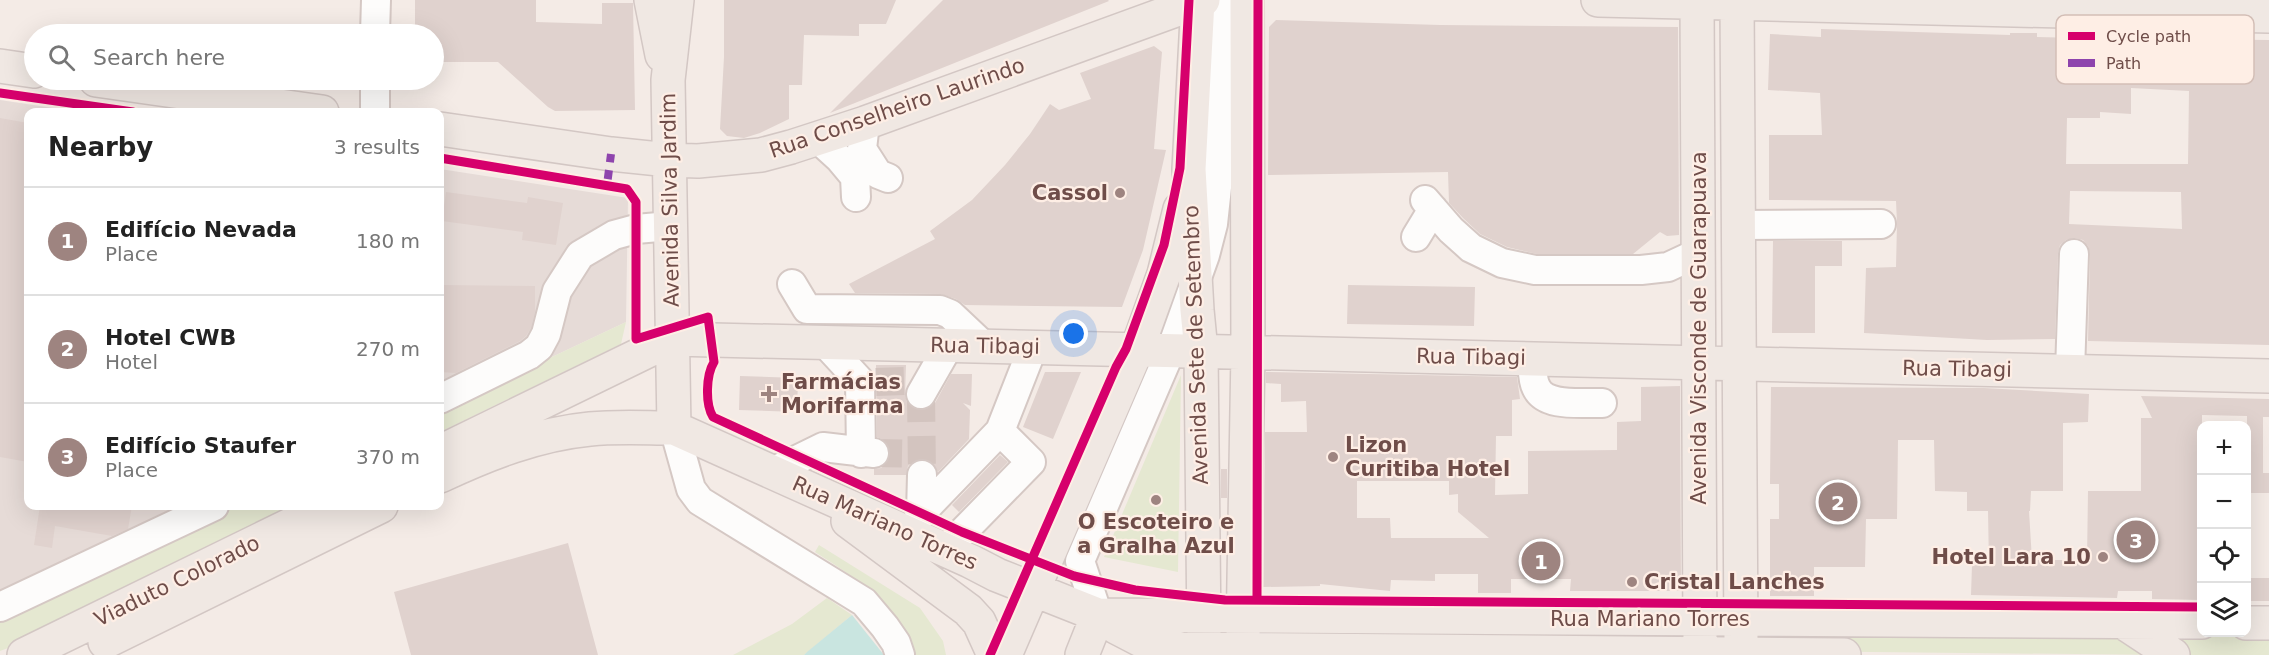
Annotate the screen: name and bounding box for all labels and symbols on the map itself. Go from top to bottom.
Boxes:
legend [2056,15,2254,84]
text: Cycle path [2106,27,2191,46]
street label: Rua Conselheiro Laurindo [766,53,1028,163]
text: Path [2106,54,2141,73]
street label: Avenida Silva Jardim [656,93,684,307]
street label: Avenida Visconde de Guarapuava [1687,151,1711,505]
place label: Cassol [1032,181,1108,205]
marker: Cassol [1113,186,1127,200]
street label: Avenida Sete de Setembro [1179,205,1213,485]
your location [1059,319,1088,348]
street label: Rua Tibagi [930,333,1040,359]
street label: Rua Tibagi [1416,344,1526,370]
street label: Rua Tibagi [1902,356,2012,382]
place label: Farmácias Morifarma [781,370,904,418]
marker: Farmácias Morifarma [762,387,776,401]
place label: Lizon Curitiba Hotel [1345,433,1510,481]
marker: Lizon Curitiba Hotel [1326,450,1340,464]
street label: Rua Mariano Torres [789,471,981,575]
pin: 2 [1818,480,1858,524]
marker: O Escoteiro e a Gralha Azul [1149,493,1163,507]
place label: O Escoteiro e a Gralha Azul [1077,510,1235,558]
pin: 3 [2116,518,2156,562]
street label: Viaduto Colorado [90,531,264,631]
pin: 1 [1522,538,1560,584]
place label: Hotel Lara 10 [1932,545,2091,569]
marker: Hotel Lara 10 [2096,550,2110,564]
place label: Cristal Lanches [1644,570,1825,594]
marker: Cristal Lanches [1625,575,1639,589]
street label: Rua Mariano Torres [1550,607,1750,631]

